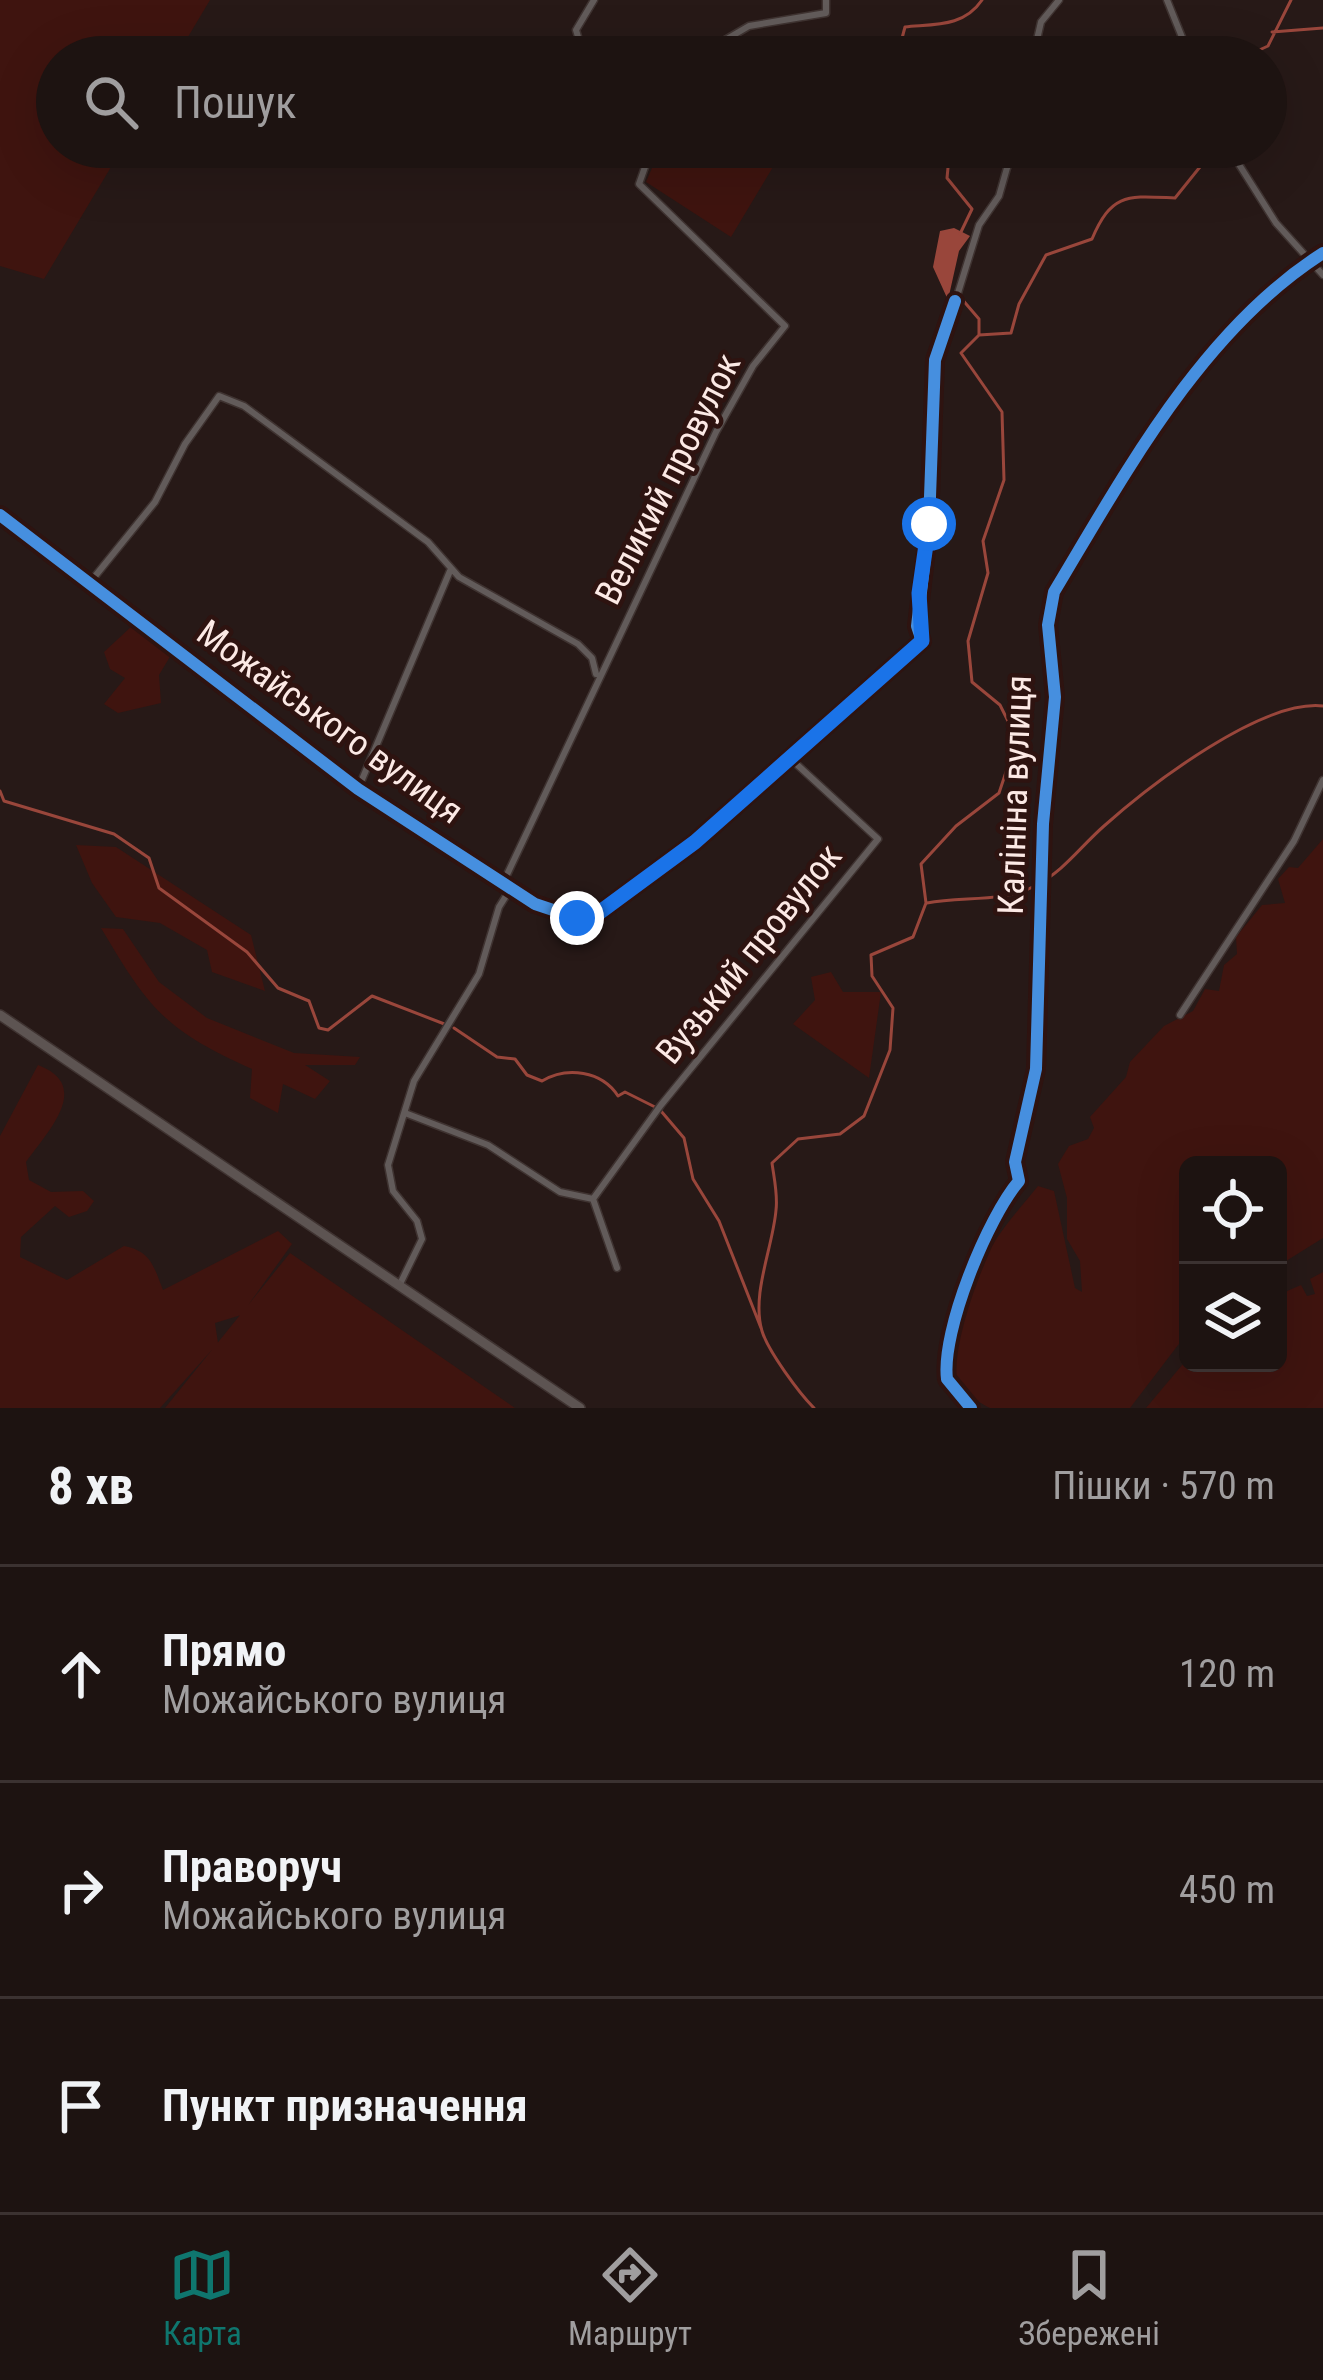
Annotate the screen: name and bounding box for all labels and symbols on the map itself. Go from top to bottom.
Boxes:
street label: Великий провулок [587,347,749,611]
route start [902,497,956,551]
street label: Можайського вулиця [189,612,471,832]
street label: Калініна вулиця [990,674,1040,916]
street label: Вузький провулок [648,836,850,1072]
route end [550,891,604,945]

